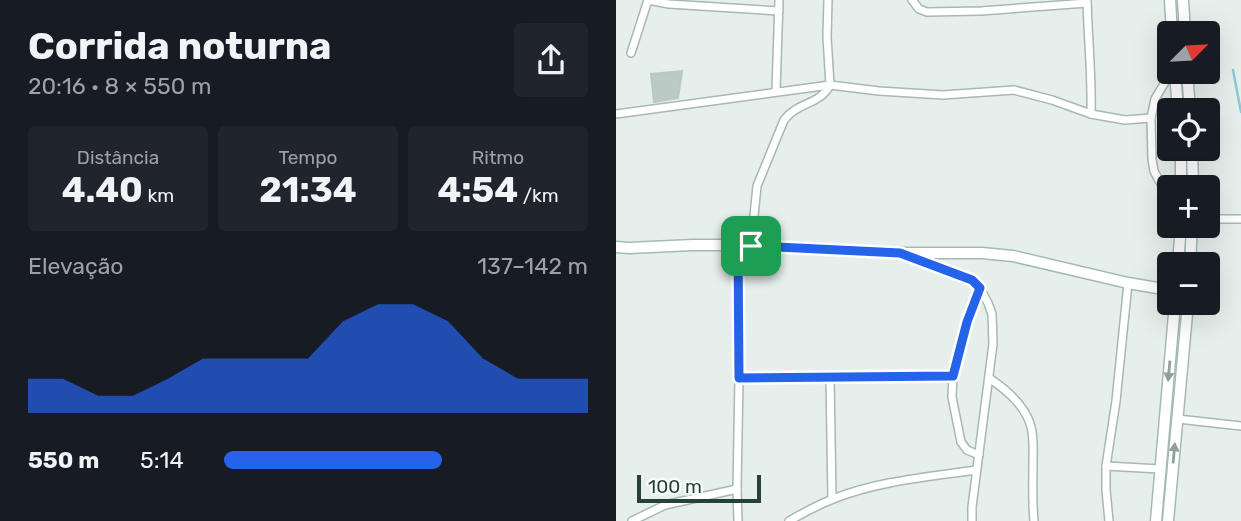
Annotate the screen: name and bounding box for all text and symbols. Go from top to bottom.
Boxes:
north arrow [1157,21,1220,84]
map controls [1157,21,1220,315]
text: Corrida noturna [28,23,332,69]
button: share [514,23,588,97]
text: 20:16 · 8 × 550 m [28,72,211,100]
button: locate [1157,98,1220,161]
text: Distância [77,146,159,169]
text: Tempo [279,146,337,169]
text: Ritmo [472,146,524,169]
text: 4.40 [62,169,143,211]
text: 21:34 [259,169,357,211]
text: 4:54 [437,169,518,211]
button: + [1157,175,1220,238]
text: km [143,184,174,207]
text: /km [518,184,559,207]
pin [721,216,781,276]
icon: arrive [732,227,770,265]
text: Elevação [28,252,124,280]
text: 137–142 m [477,252,588,280]
button: − [1157,252,1220,315]
one-way arrow [1163,360,1174,382]
one-way arrow [1169,442,1180,464]
text: 550 m [28,446,99,474]
text: 5:14 [140,446,184,474]
scale bar [637,472,761,504]
text: 100 m [648,475,702,498]

